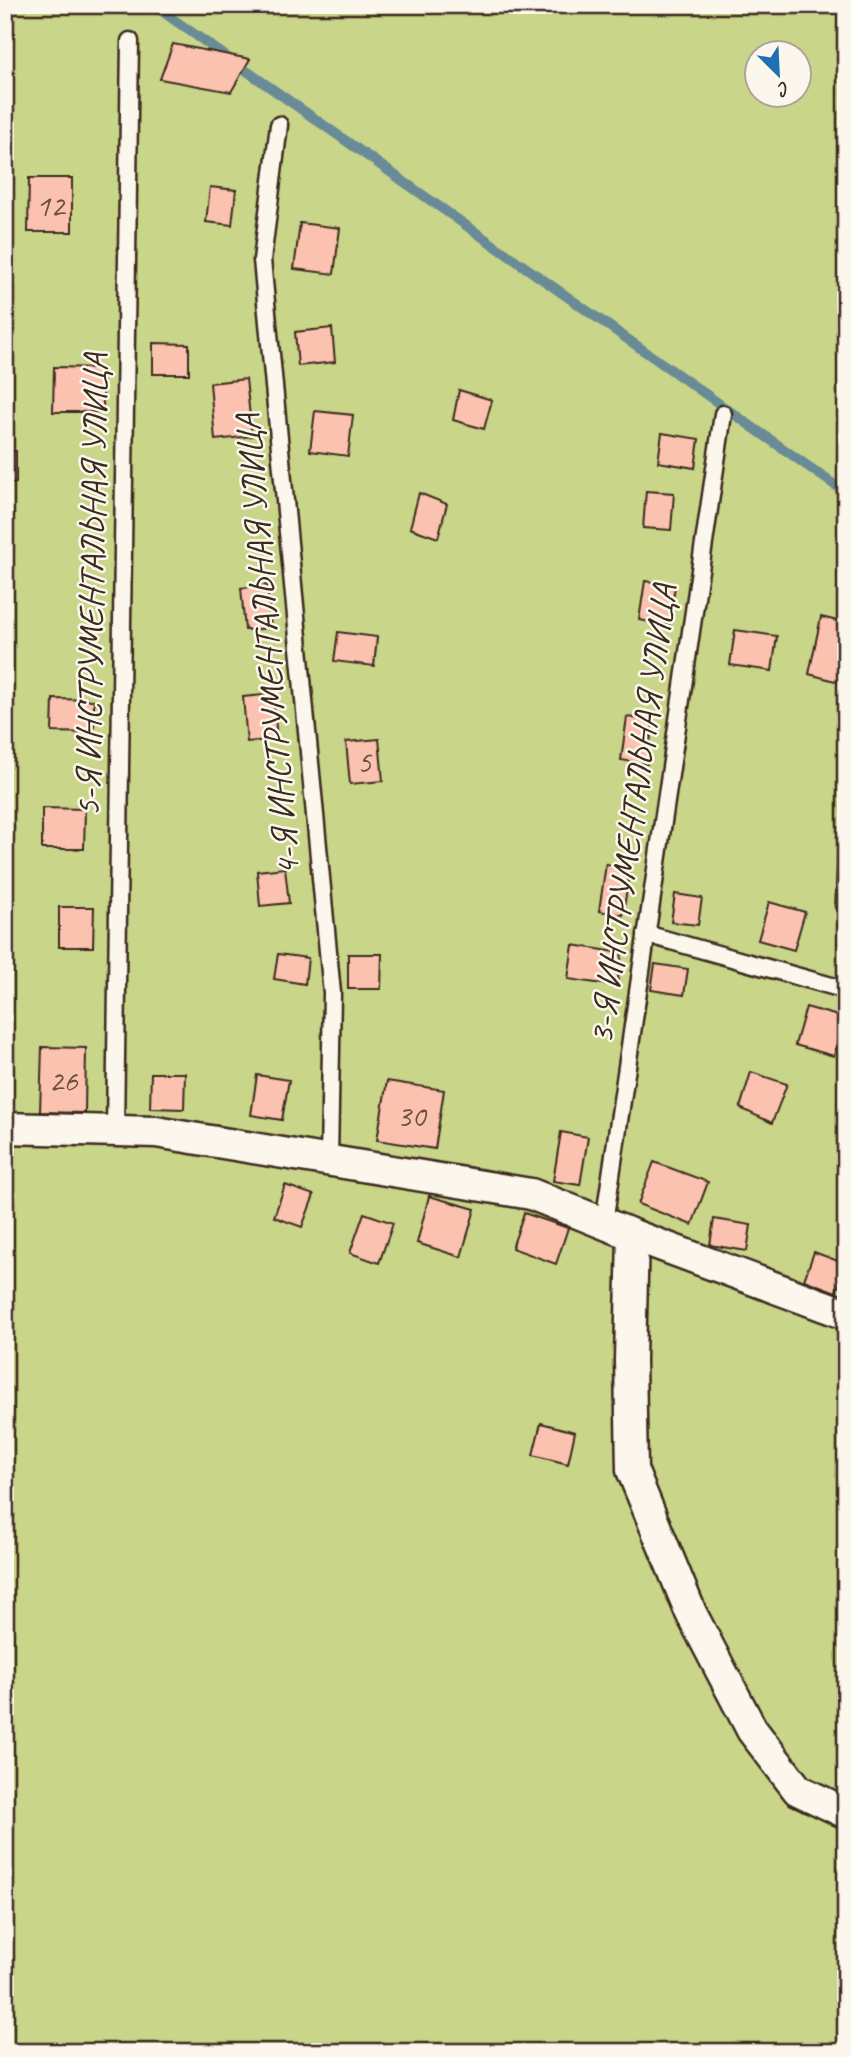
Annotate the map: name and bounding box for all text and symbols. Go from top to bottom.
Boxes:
north arrow [742,38,812,108]
text: С [773,76,794,103]
house number: 12 [36,185,67,226]
street label: 5-Я ИНСТРУМЕНТАЛЬНАЯ УЛИЦА [65,352,118,817]
street label: 4-Я ИНСТРУМЕНТАЛЬНАЯ УЛИЦА [225,411,310,878]
street label: 3-Я ИНСТРУМЕНТАЛЬНАЯ УЛИЦА [578,580,687,1047]
house number: 5 [357,741,373,782]
house number: 26 [49,1060,79,1101]
house number: 30 [397,1095,428,1136]

